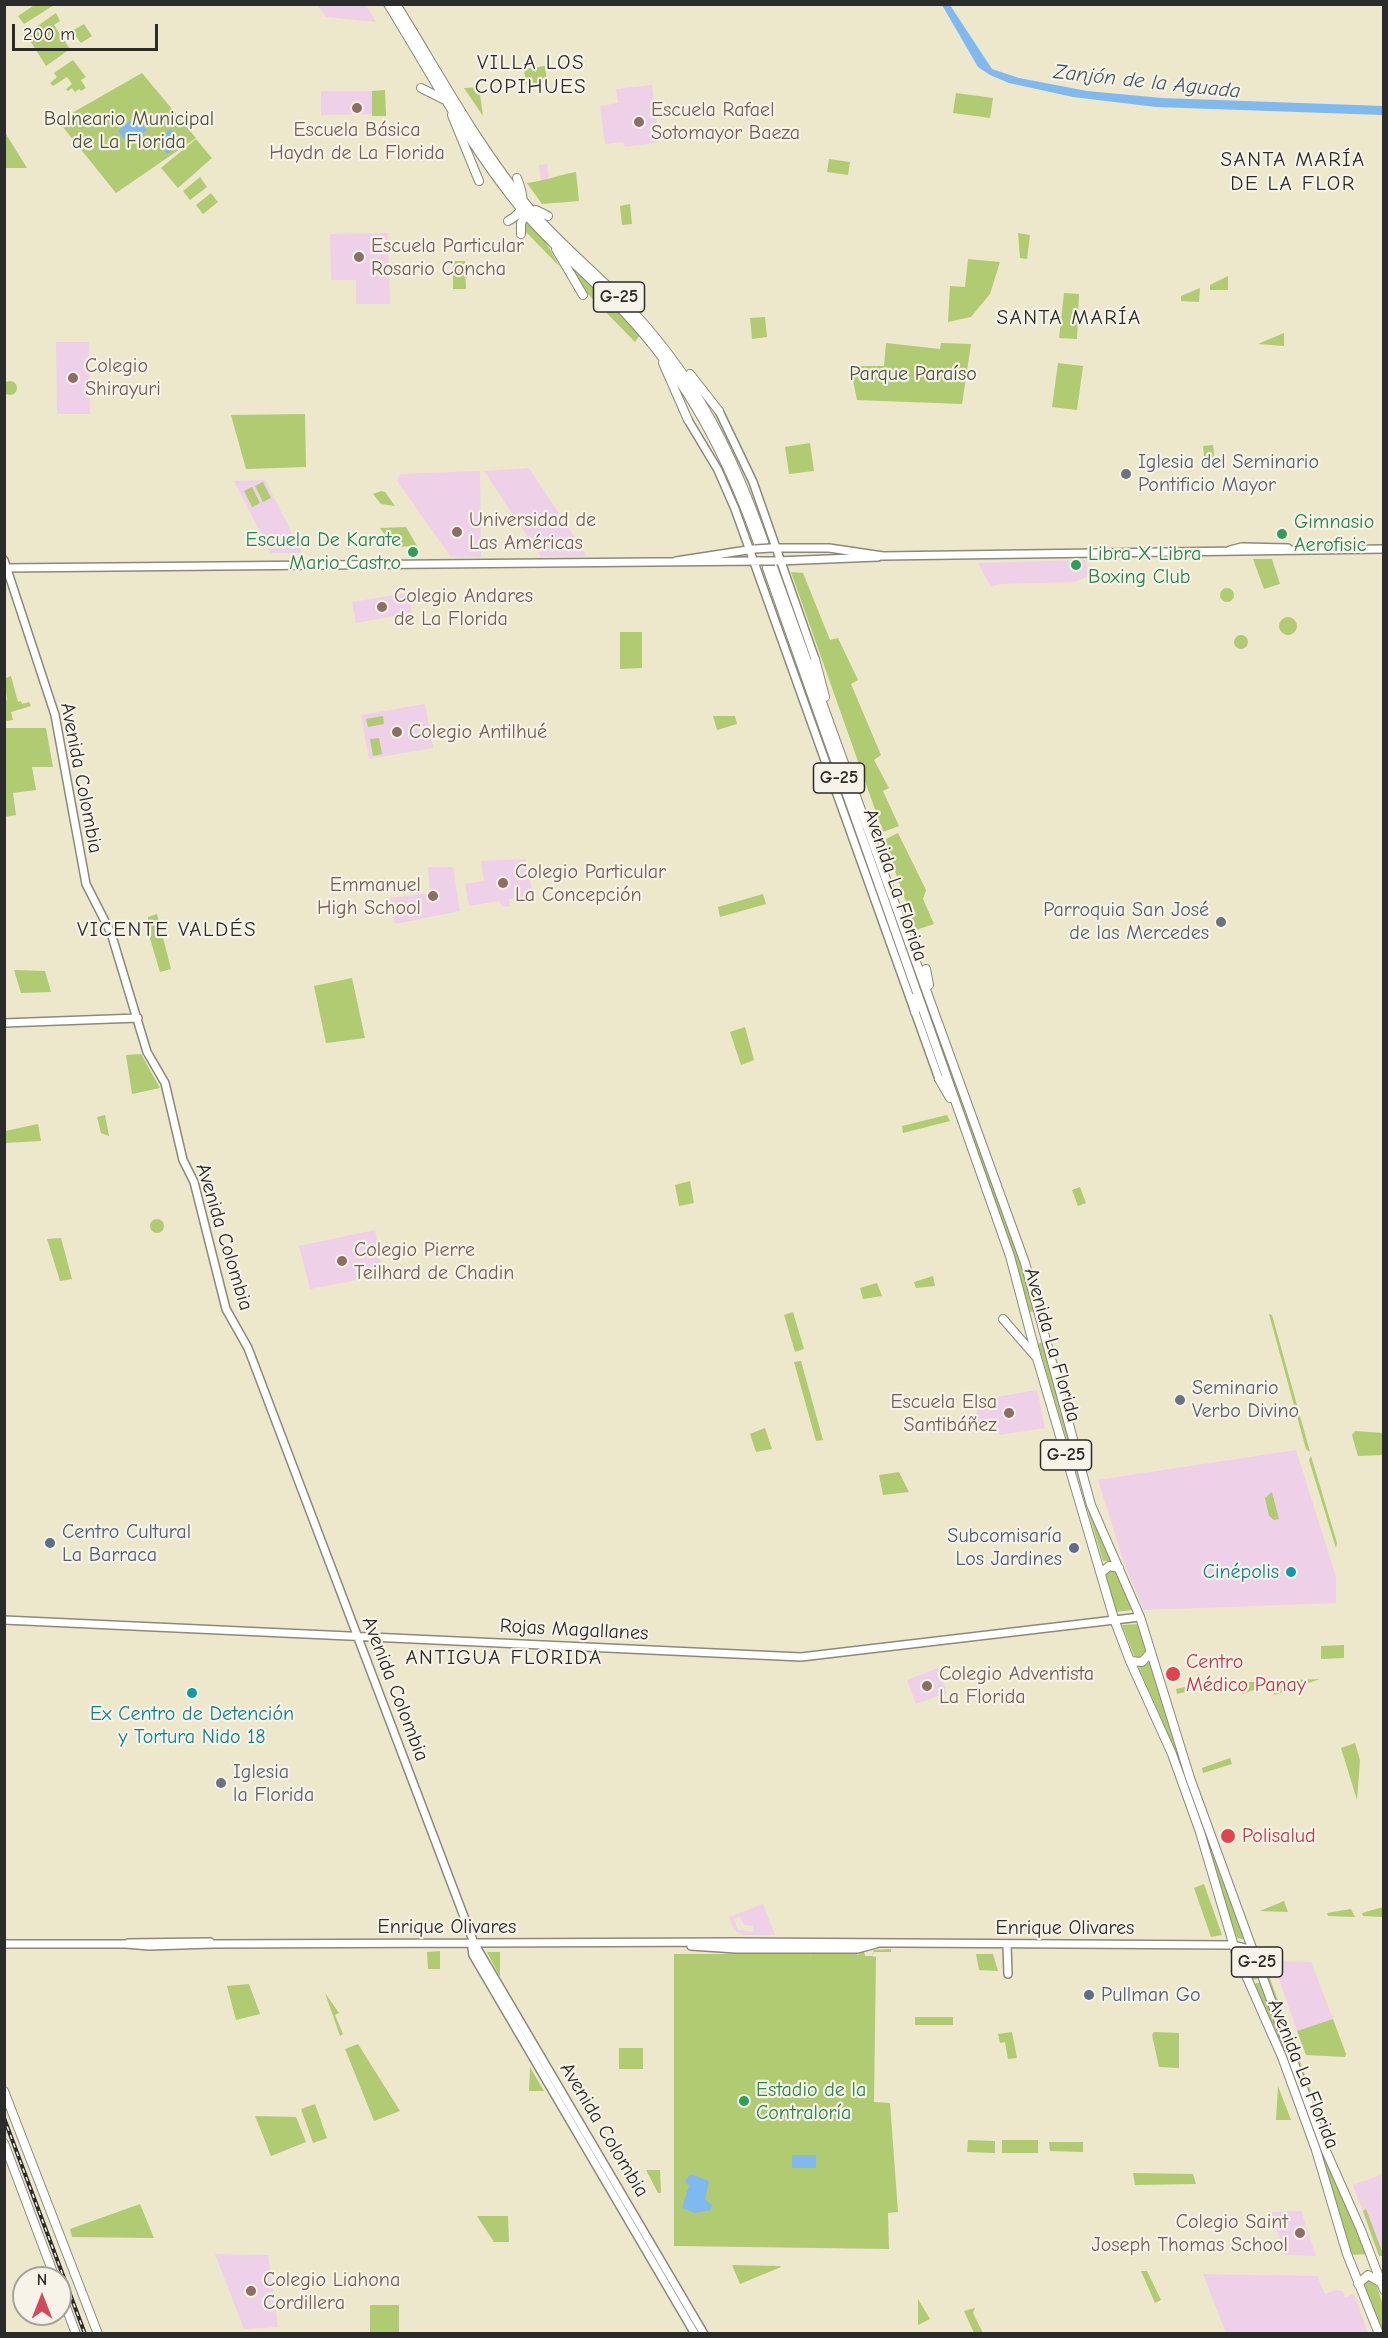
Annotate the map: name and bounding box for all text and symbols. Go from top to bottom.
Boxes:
scale bar [15,12,160,50]
text: 200 m [23,24,75,45]
district label: VILLA LOS COPIHUES [475,50,587,100]
water label: Zanjón de la Aguada [1052,60,1242,104]
place label: Escuela Rafael Sotomayor Baeza [651,98,800,145]
marker: Escuela Básica Haydn de La Florida [350,101,364,115]
park label: Balneario Municipal de La Florida [44,107,214,154]
marker: Escuela Rafael Sotomayor Baeza [632,115,646,129]
place label: Escuela Básica Haydn de La Florida [269,118,445,165]
district label: SANTA MARÍA DE LA FLOR [1220,147,1366,197]
place label: Escuela Particular Rosario Concha [371,234,524,281]
marker: Escuela Particular Rosario Concha [352,250,366,264]
road number: G-25 [594,282,644,312]
district label: SANTA MARÍA [996,305,1142,331]
place label: Colegio Shirayuri [85,354,161,401]
park label: Parque Paraíso [849,362,977,386]
marker: Colegio Shirayuri [66,371,80,385]
place label: Iglesia del Seminario Pontificio Mayor [1138,450,1319,497]
marker: Iglesia del Seminario Pontificio Mayor [1119,467,1133,481]
place label: Universidad de Las Américas [469,508,596,555]
place label: Gimnasio Aerofisic [1294,510,1374,557]
marker: Universidad de Las Américas [450,525,464,539]
marker: Gimnasio Aerofisic [1275,527,1289,541]
place label: Escuela De Karate Mario Castro [246,528,401,575]
place label: Libra X Libra Boxing Club [1088,542,1201,589]
marker: Escuela De Karate Mario Castro [406,545,420,559]
marker: Libra X Libra Boxing Club [1069,558,1083,572]
place label: Colegio Andares de La Florida [394,584,533,631]
marker: Colegio Andares de La Florida [375,600,389,614]
street label: Avenida Colombia [55,701,107,855]
place label: Colegio Antilhué [409,720,547,744]
marker: Colegio Antilhué [390,725,404,739]
road number: G-25 [814,763,864,793]
street label: Avenida La Florida [858,806,932,964]
place label: Colegio Particular La Concepción [515,860,666,907]
place label: Emmanuel High School [317,873,421,920]
marker: Colegio Particular La Concepción [496,876,510,890]
marker: Emmanuel High School [426,889,440,903]
place label: Parroquia San José de las Mercedes [1043,898,1209,945]
marker: Parroquia San José de las Mercedes [1214,915,1228,929]
district label: VICENTE VALDÉS [77,917,257,943]
street label: Avenida Colombia [190,1160,258,1314]
place label: Colegio Pierre Teilhard de Chadin [354,1238,514,1285]
marker: Colegio Pierre Teilhard de Chadin [335,1254,349,1268]
street label: Avenida La Florida [1019,1265,1085,1425]
place label: Seminario Verbo Divino [1192,1376,1299,1423]
place label: Escuela Elsa Santibáñez [890,1390,997,1437]
marker: Seminario Verbo Divino [1173,1393,1187,1407]
marker: Escuela Elsa Santibáñez [1002,1406,1016,1420]
road number: G-25 [1040,1440,1092,1470]
place label: Centro Cultural La Barraca [62,1520,191,1567]
place label: Subcomisaría Los Jardines [947,1524,1062,1571]
marker: Centro Cultural La Barraca [43,1536,57,1550]
marker: Subcomisaría Los Jardines [1067,1541,1081,1555]
place label: Cinépolis [1203,1560,1279,1584]
marker: Cinépolis [1284,1565,1298,1579]
street label: Avenida Colombia [356,1613,434,1765]
street label: Rojas Magallanes [499,1614,649,1646]
district label: ANTIGUA FLORIDA [405,1645,603,1671]
place label: Centro Médico Panay [1186,1650,1306,1697]
place label: Colegio Adventista La Florida [939,1662,1094,1709]
marker: Centro Médico Panay [1164,1665,1182,1683]
marker: Colegio Adventista La Florida [920,1679,934,1693]
marker: Ex Centro de Detención y Tortura Nido 18 [185,1686,199,1700]
place label: Ex Centro de Detención y Tortura Nido 18 [90,1702,294,1749]
place label: Iglesia la Florida [233,1760,314,1807]
marker: Iglesia la Florida [214,1776,228,1790]
place label: Polisalud [1242,1824,1316,1848]
marker: Polisalud [1219,1827,1237,1845]
street label: Enrique Olivares [378,1915,516,1939]
street label: Enrique Olivares [996,1916,1134,1940]
road number: G-25 [1232,1947,1282,1977]
place label: Pullman Go [1101,1983,1201,2007]
marker: Pullman Go [1082,1988,1096,2002]
street label: Avenida La Florida [1262,1996,1344,2152]
street label: Avenida Colombia [554,2058,654,2202]
place label: Estadio de la Contraloría [756,2078,866,2125]
marker: Estadio de la Contraloría [737,2094,751,2108]
place label: Colegio Saint Joseph Thomas School [1092,2210,1288,2257]
marker: Colegio Saint Joseph Thomas School [1293,2226,1307,2240]
north arrow [12,2266,72,2326]
place label: Colegio Liahona Cordillera [263,2268,400,2315]
text: N [37,2271,47,2289]
marker: Colegio Liahona Cordillera [244,2284,258,2298]

